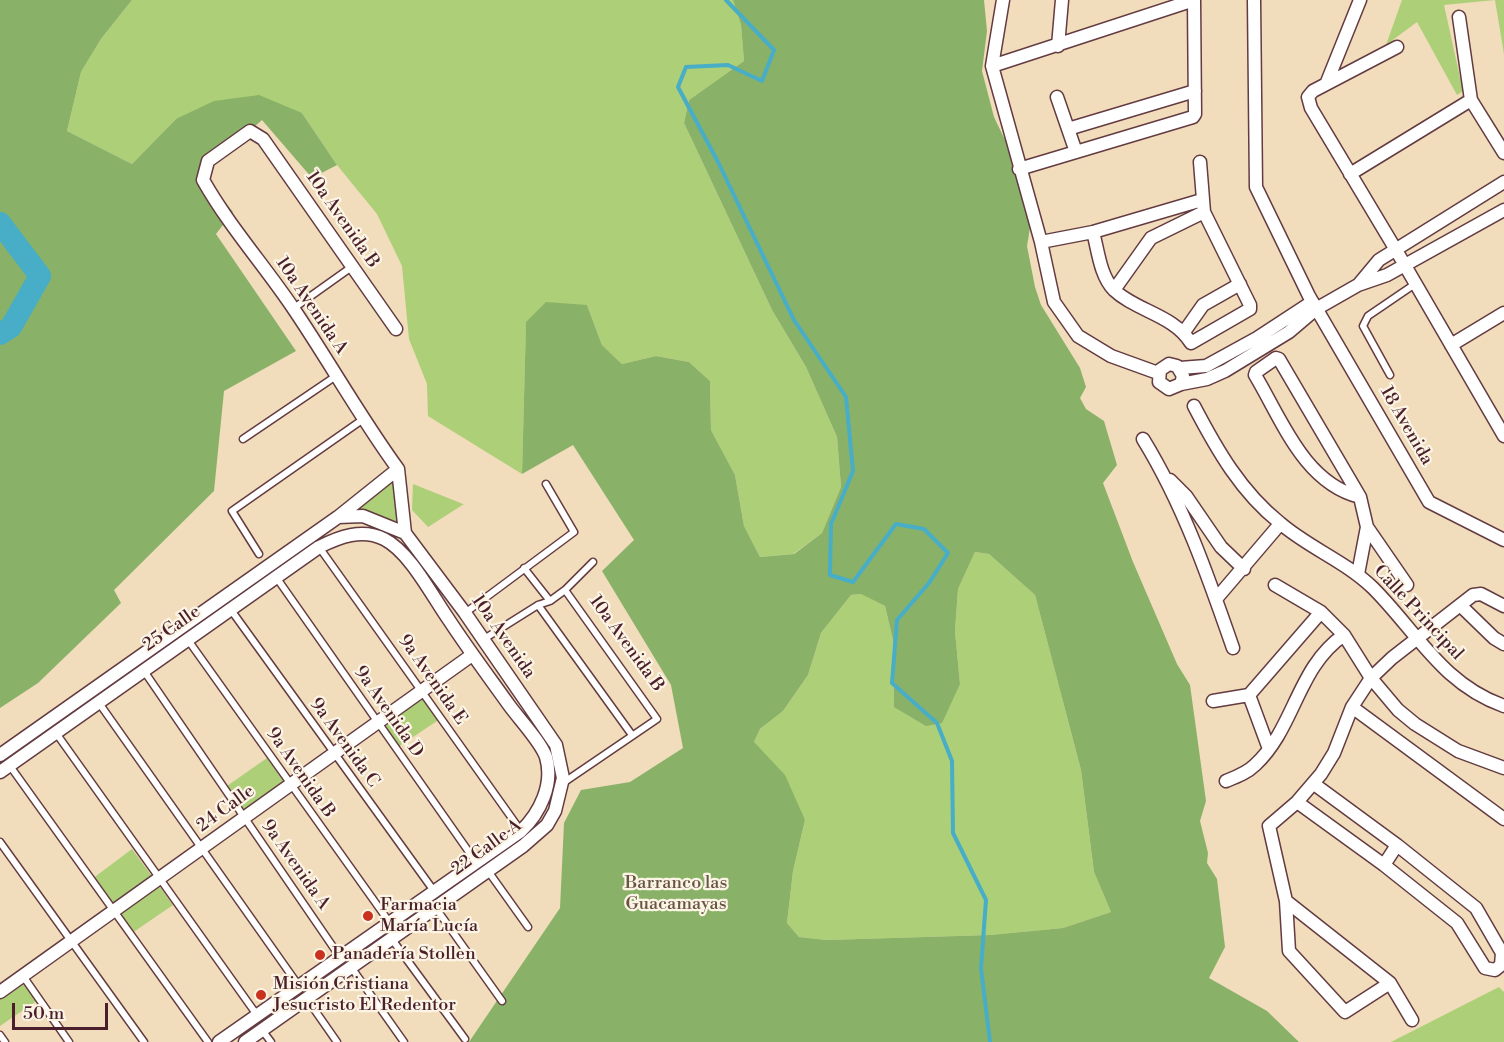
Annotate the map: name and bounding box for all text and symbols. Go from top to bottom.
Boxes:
street label: 10a Avenida B [301,167,383,273]
street label: 10a Avenida A [270,253,352,359]
street label: 18 Avenida [1375,383,1437,469]
street label: Calle Principal [1369,561,1467,665]
street label: 10a Avenida [466,591,540,683]
street label: 10a Avenida B [584,592,668,696]
street label: 25 Calle [139,601,205,657]
street label: 9a Avenida E [393,631,471,729]
street label: 9a Avenida D [349,662,427,762]
street label: 9a Avenida C [304,694,384,792]
street label: 9a Avenida B [261,724,339,822]
street label: 24 Calle [193,781,259,837]
street label: 22 Calle A [448,815,526,881]
street label: 9a Avenida A [256,816,334,914]
park label: Barranco las Guacamayas [625,873,727,916]
place label: Farmacia María Lucía [380,895,478,938]
marker: Farmacia María Lucía [361,909,375,923]
place label: Panadería Stollen [332,944,476,966]
marker: Panadería Stollen [313,948,327,962]
place label: Misión Cristiana Jesucristo El Redentor [273,974,456,1016]
marker: Misión Cristiana Jesucristo El Redentor [254,988,268,1002]
scale bar [15,991,111,1029]
text: 50 m [23,1002,64,1025]

